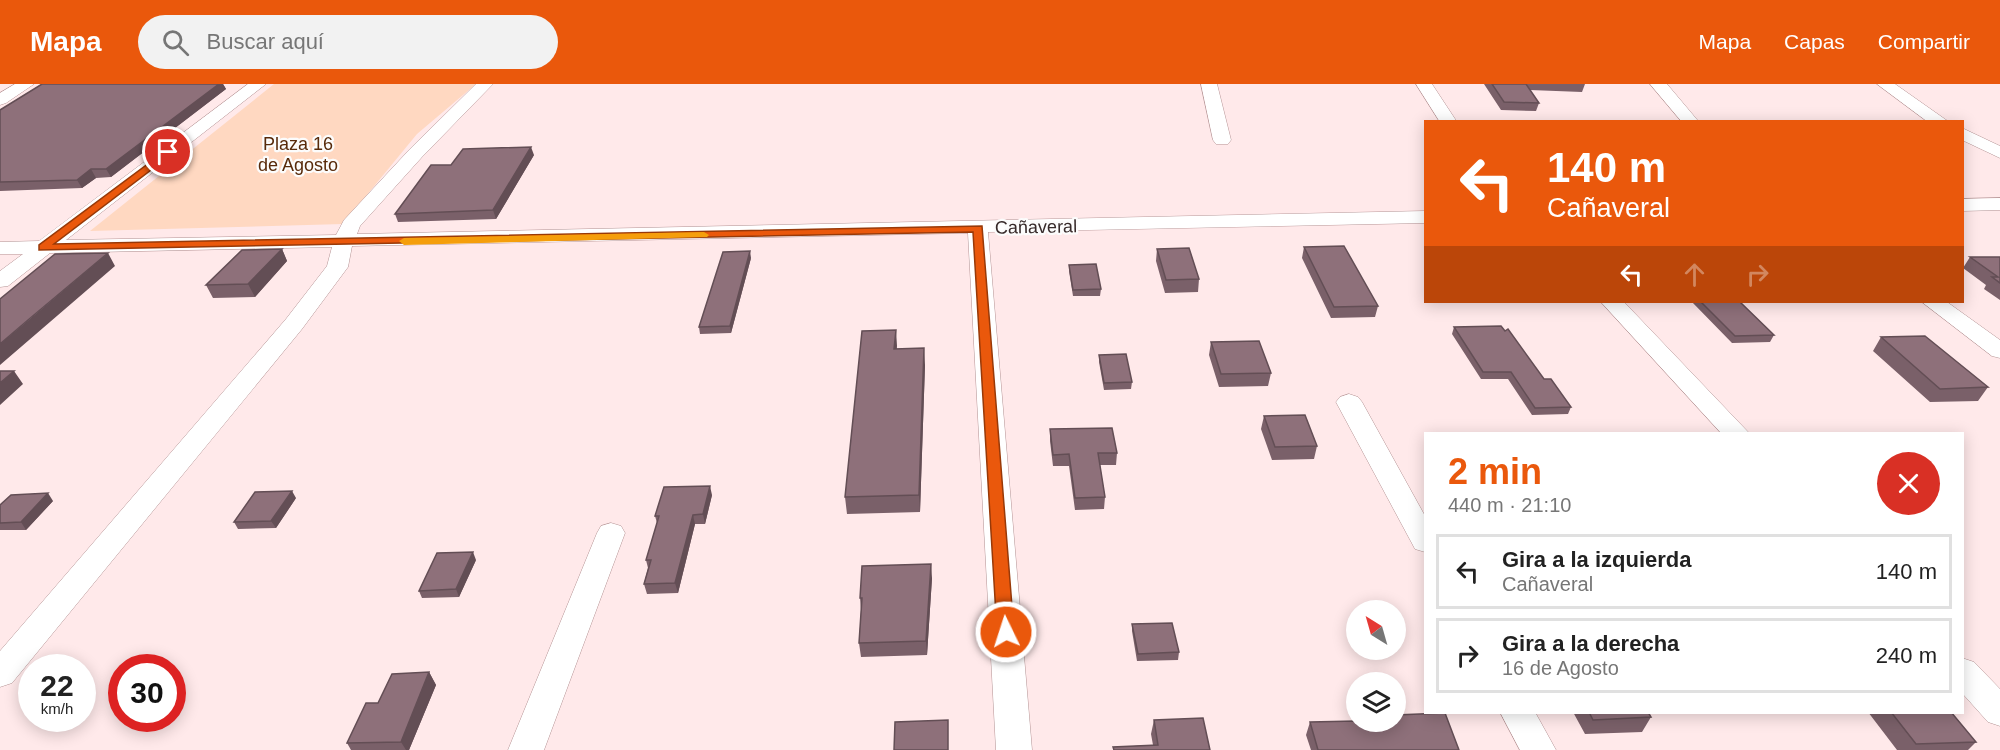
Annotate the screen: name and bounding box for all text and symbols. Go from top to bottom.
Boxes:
search box [138,15,558,69]
text: Mapa [30,26,102,57]
icon: search [159,26,192,59]
text: Buscar aquí [207,29,324,54]
text: Mapa [1699,30,1751,53]
text: Capas [1784,30,1845,53]
text: Compartir [1878,30,1970,53]
pin [142,126,193,177]
park label: Plaza 16 de Agosto [258,134,338,175]
icon: arrive [151,135,184,168]
icon: left [1448,144,1526,222]
text: 140 m [1547,144,1666,191]
text: Cañaveral [1547,193,1670,223]
street label: Cañaveral [995,216,1077,238]
icon: left [1615,258,1648,291]
icon: ahead [1678,258,1711,291]
icon: right [1741,258,1774,291]
text: 2 min [1448,451,1542,492]
button: close [1877,452,1940,515]
text: 440 m · 21:10 [1448,494,1571,516]
text: Gira a la izquierda [1502,547,1692,572]
icon: left [1451,555,1484,588]
text: 140 m [1876,559,1937,584]
text: Cañaveral [1502,573,1593,595]
position arrow [974,600,1038,664]
north arrow [1346,600,1406,660]
map controls [1346,600,1406,732]
text: Gira a la derecha [1502,631,1679,656]
icon: right [1451,639,1484,672]
text: 240 m [1876,643,1937,668]
speed limit sign: 30 [108,654,186,732]
text: 16 de Agosto [1502,657,1619,679]
text: 22 [40,669,74,702]
button: layers [1346,672,1406,732]
text: km/h [41,700,73,717]

